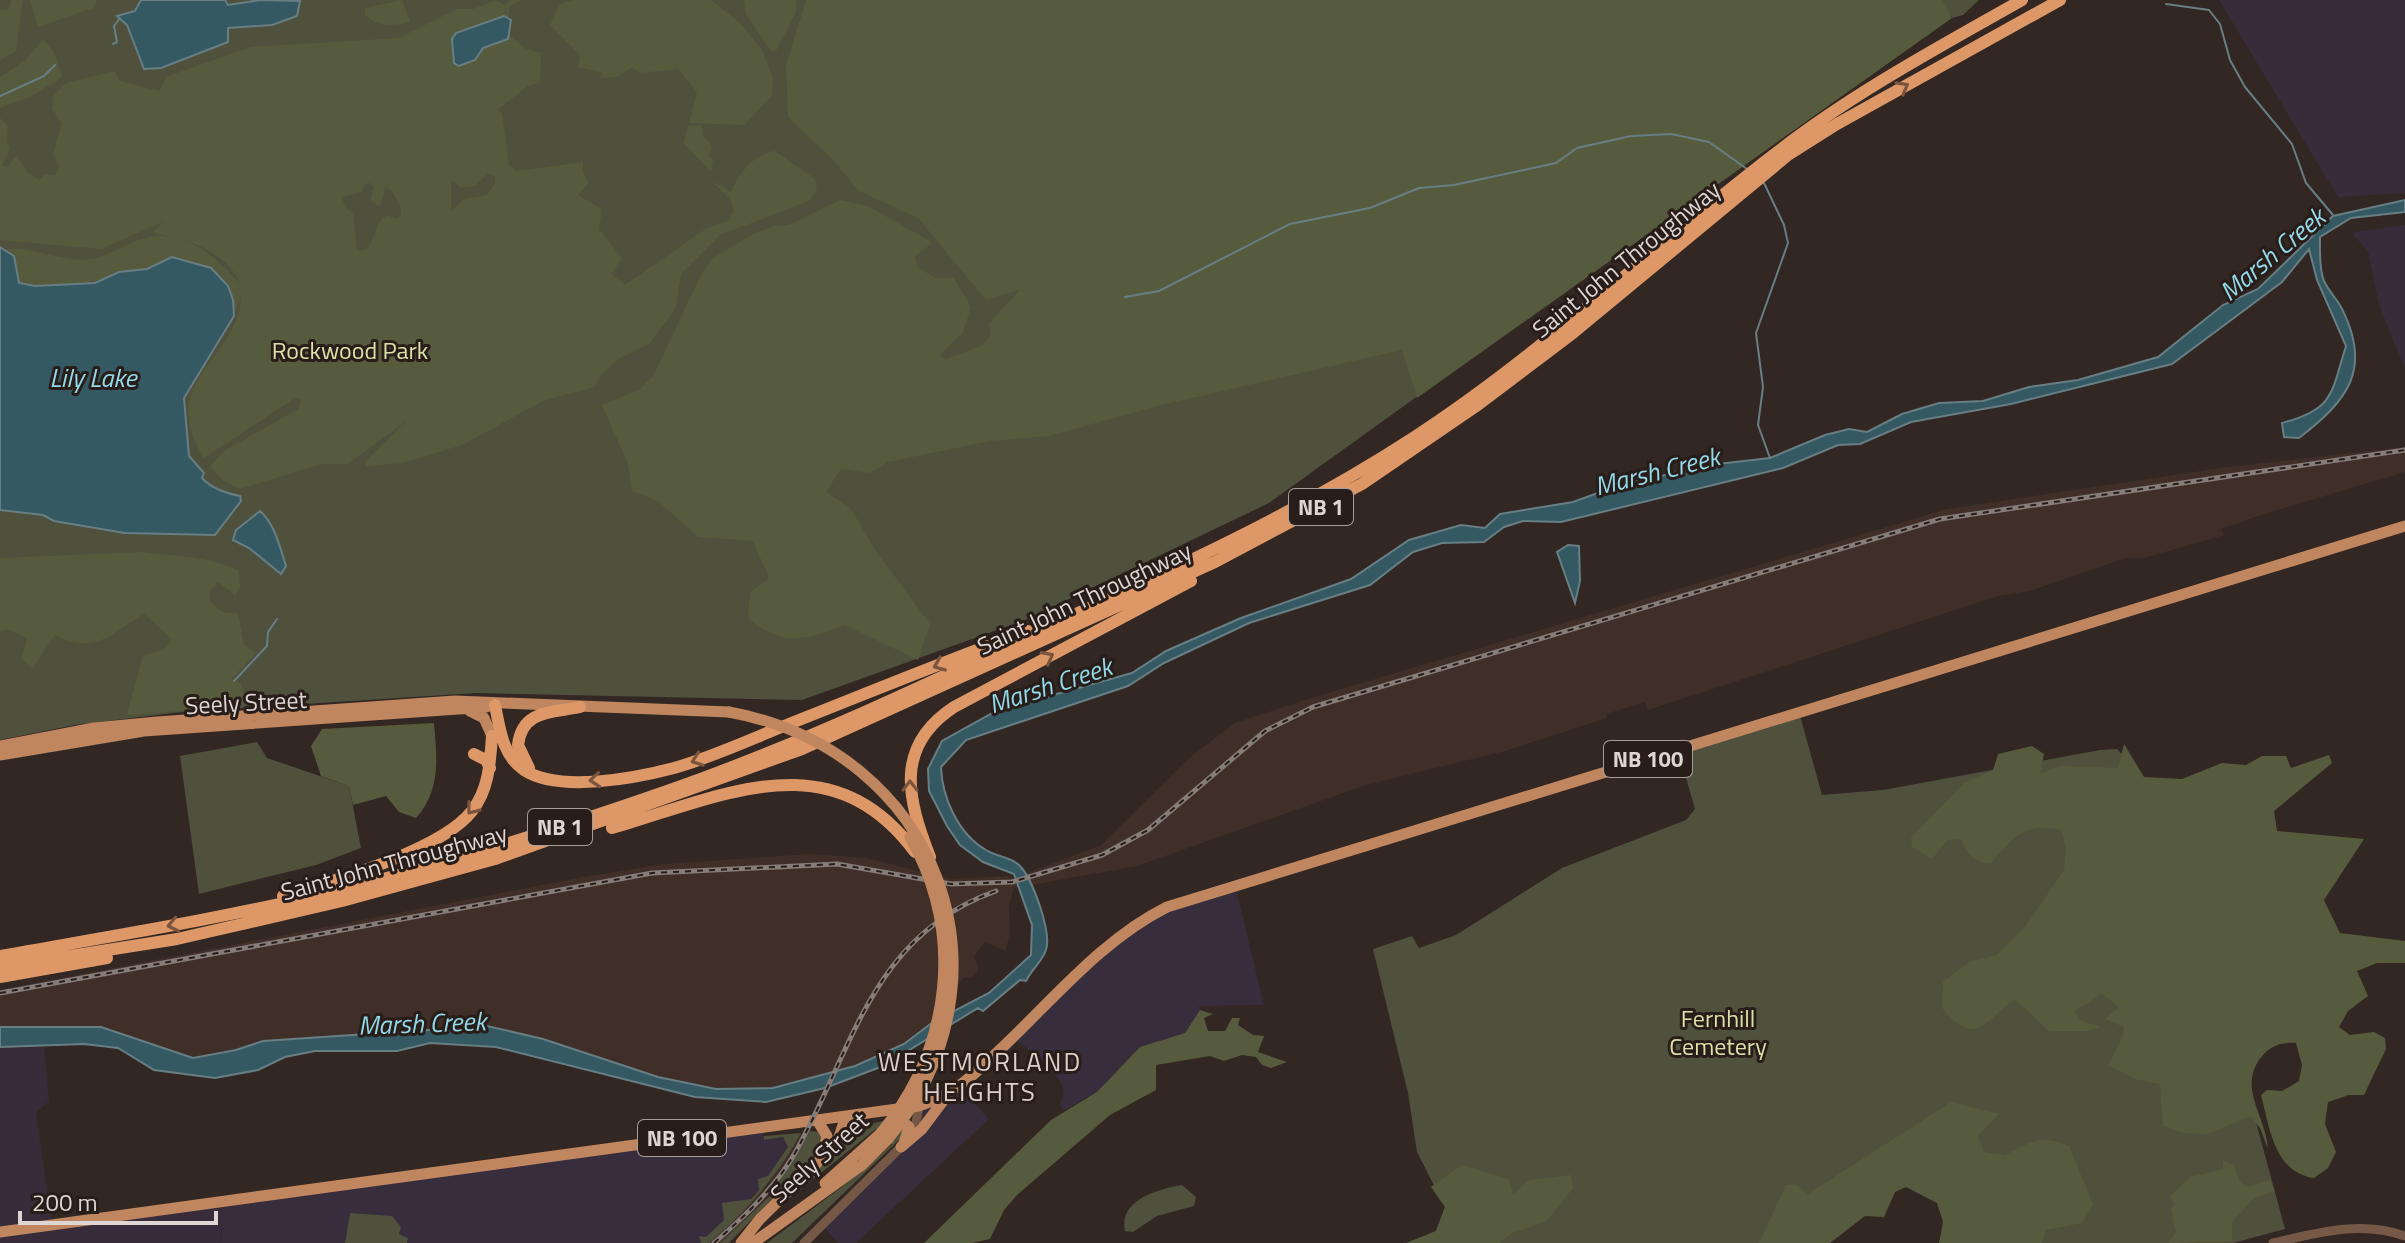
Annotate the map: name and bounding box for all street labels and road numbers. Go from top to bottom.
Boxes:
street label: Saint John Throughway [1524,171,1728,346]
road number: NB 1 [1289,489,1353,525]
street label: Saint John Throughway [971,532,1198,664]
street label: Seely Street [184,681,308,723]
road number: NB 100 [1604,741,1692,777]
road number: NB 1 [528,809,592,845]
street label: Saint John Throughway [277,814,512,910]
street label: Seely Street [762,1103,877,1211]
road number: NB 100 [638,1120,726,1156]

